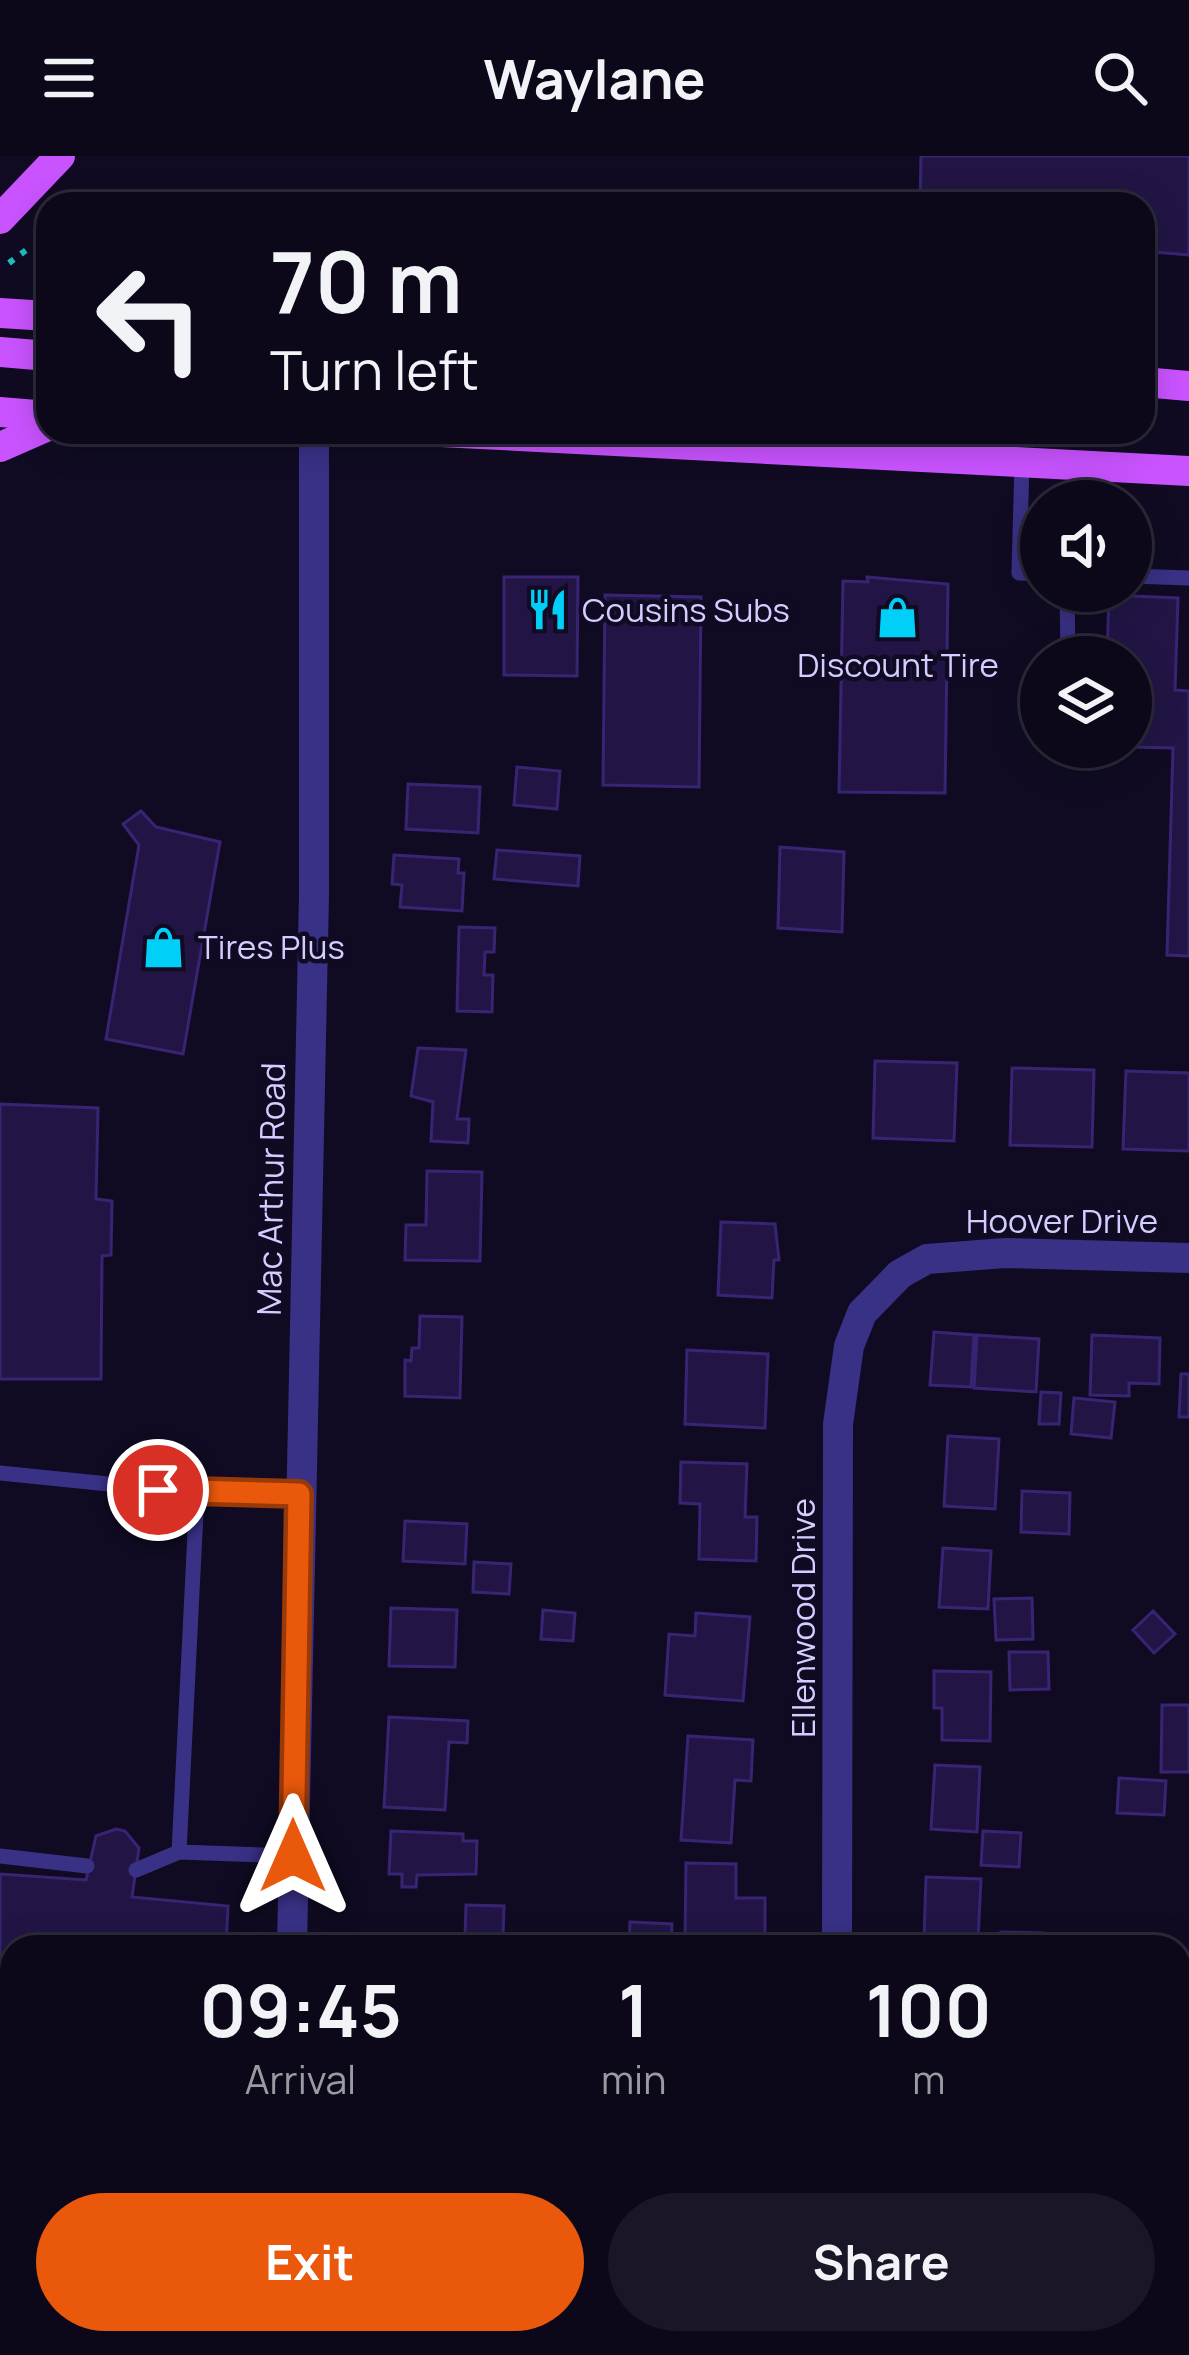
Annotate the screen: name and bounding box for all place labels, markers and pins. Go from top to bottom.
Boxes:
restaurant icon: Cousins Subs [525,587,571,633]
place label: Cousins Subs [582,587,790,632]
shop icon: Discount Tire [875,594,921,640]
place label: Discount Tire [797,642,999,687]
shop icon: Tires Plus [141,924,187,970]
place label: Tires Plus [198,924,345,969]
pin [107,1439,209,1541]

